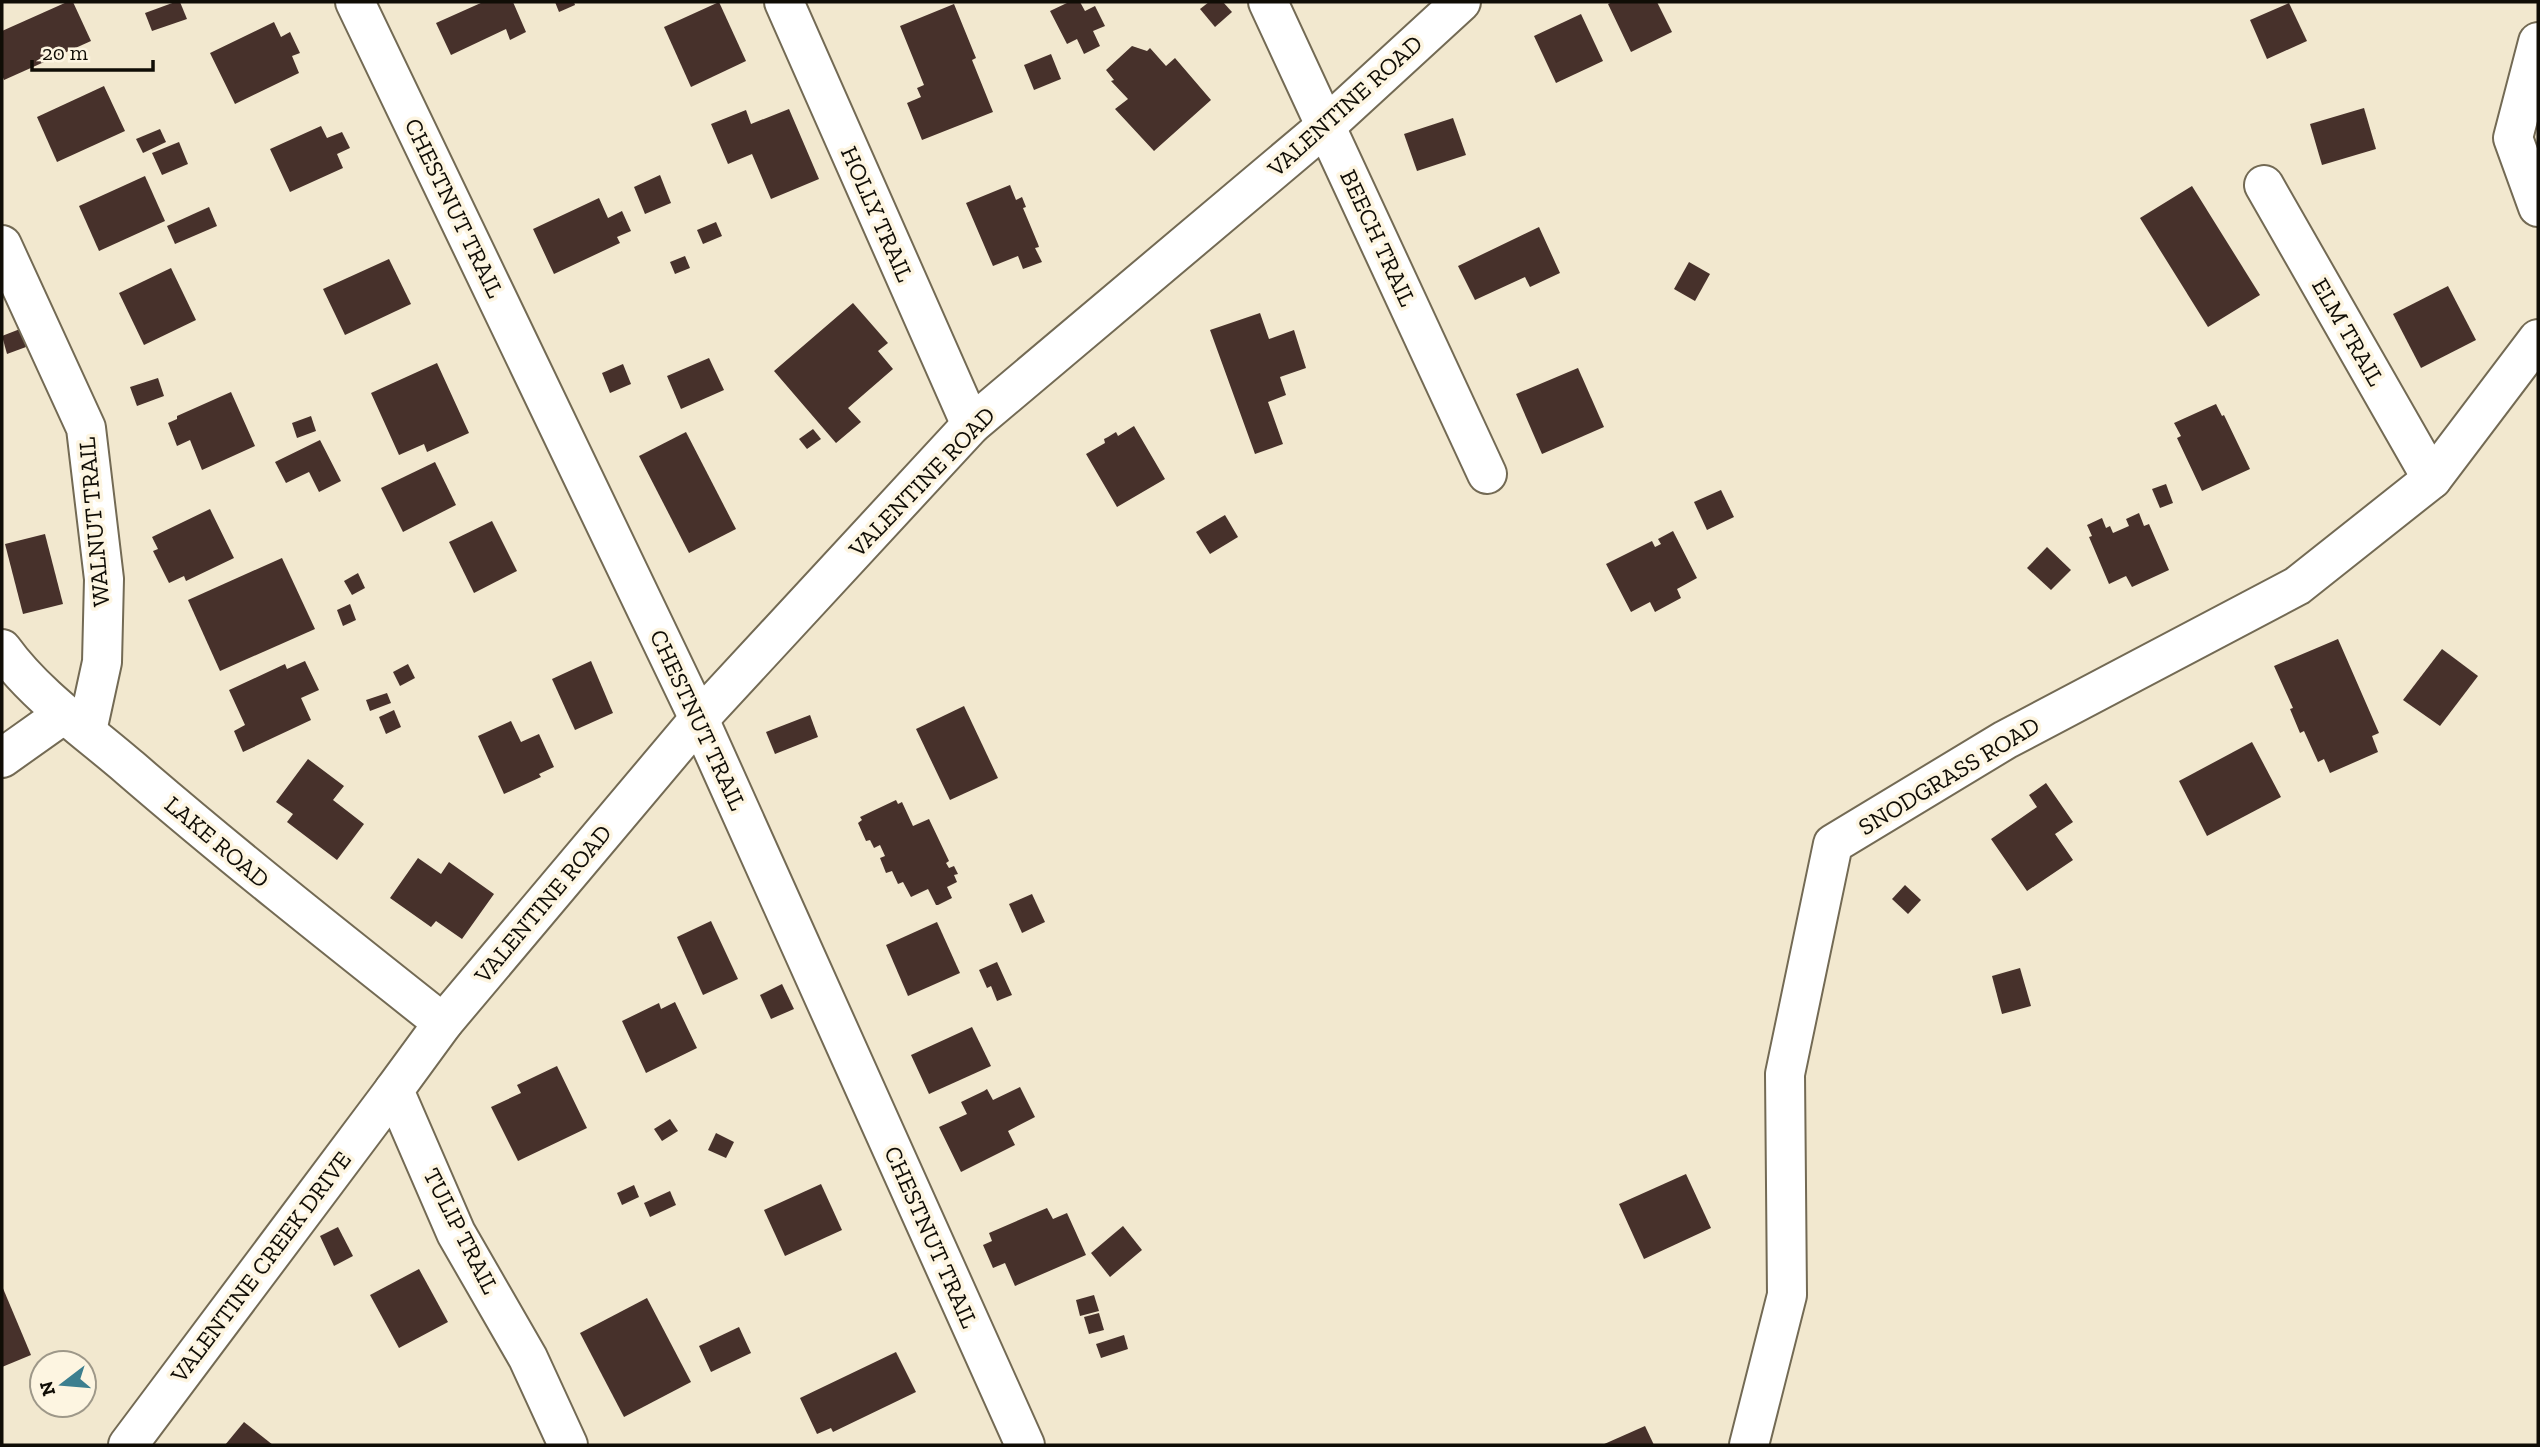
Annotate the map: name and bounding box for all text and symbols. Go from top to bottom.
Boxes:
scale bar [32,28,152,72]
street label: VALENTINE ROAD [1261,29,1428,183]
text: 20 m [42,40,88,65]
street label: CHESTNUT TRAIL [398,113,510,302]
street label: HOLLY TRAIL [835,142,920,286]
street label: BEECH TRAIL [1334,165,1423,311]
street label: ELM TRAIL [2306,273,2391,391]
street label: VALENTINE ROAD [842,400,1001,564]
street label: WALNUT TRAIL [72,436,115,608]
street label: CHESTNUT TRAIL [644,625,753,815]
street label: SNODGRASS ROAD [1853,710,2045,841]
street label: LAKE ROAD [159,790,275,894]
street label: VALENTINE ROAD [467,818,617,990]
street label: CHESTNUT TRAIL [878,1141,985,1332]
street label: VALENTINE CREEK DRIVE [164,1145,357,1389]
street label: TULIP TRAIL [417,1163,506,1298]
north arrow [28,1349,98,1419]
text: N [34,1378,60,1399]

